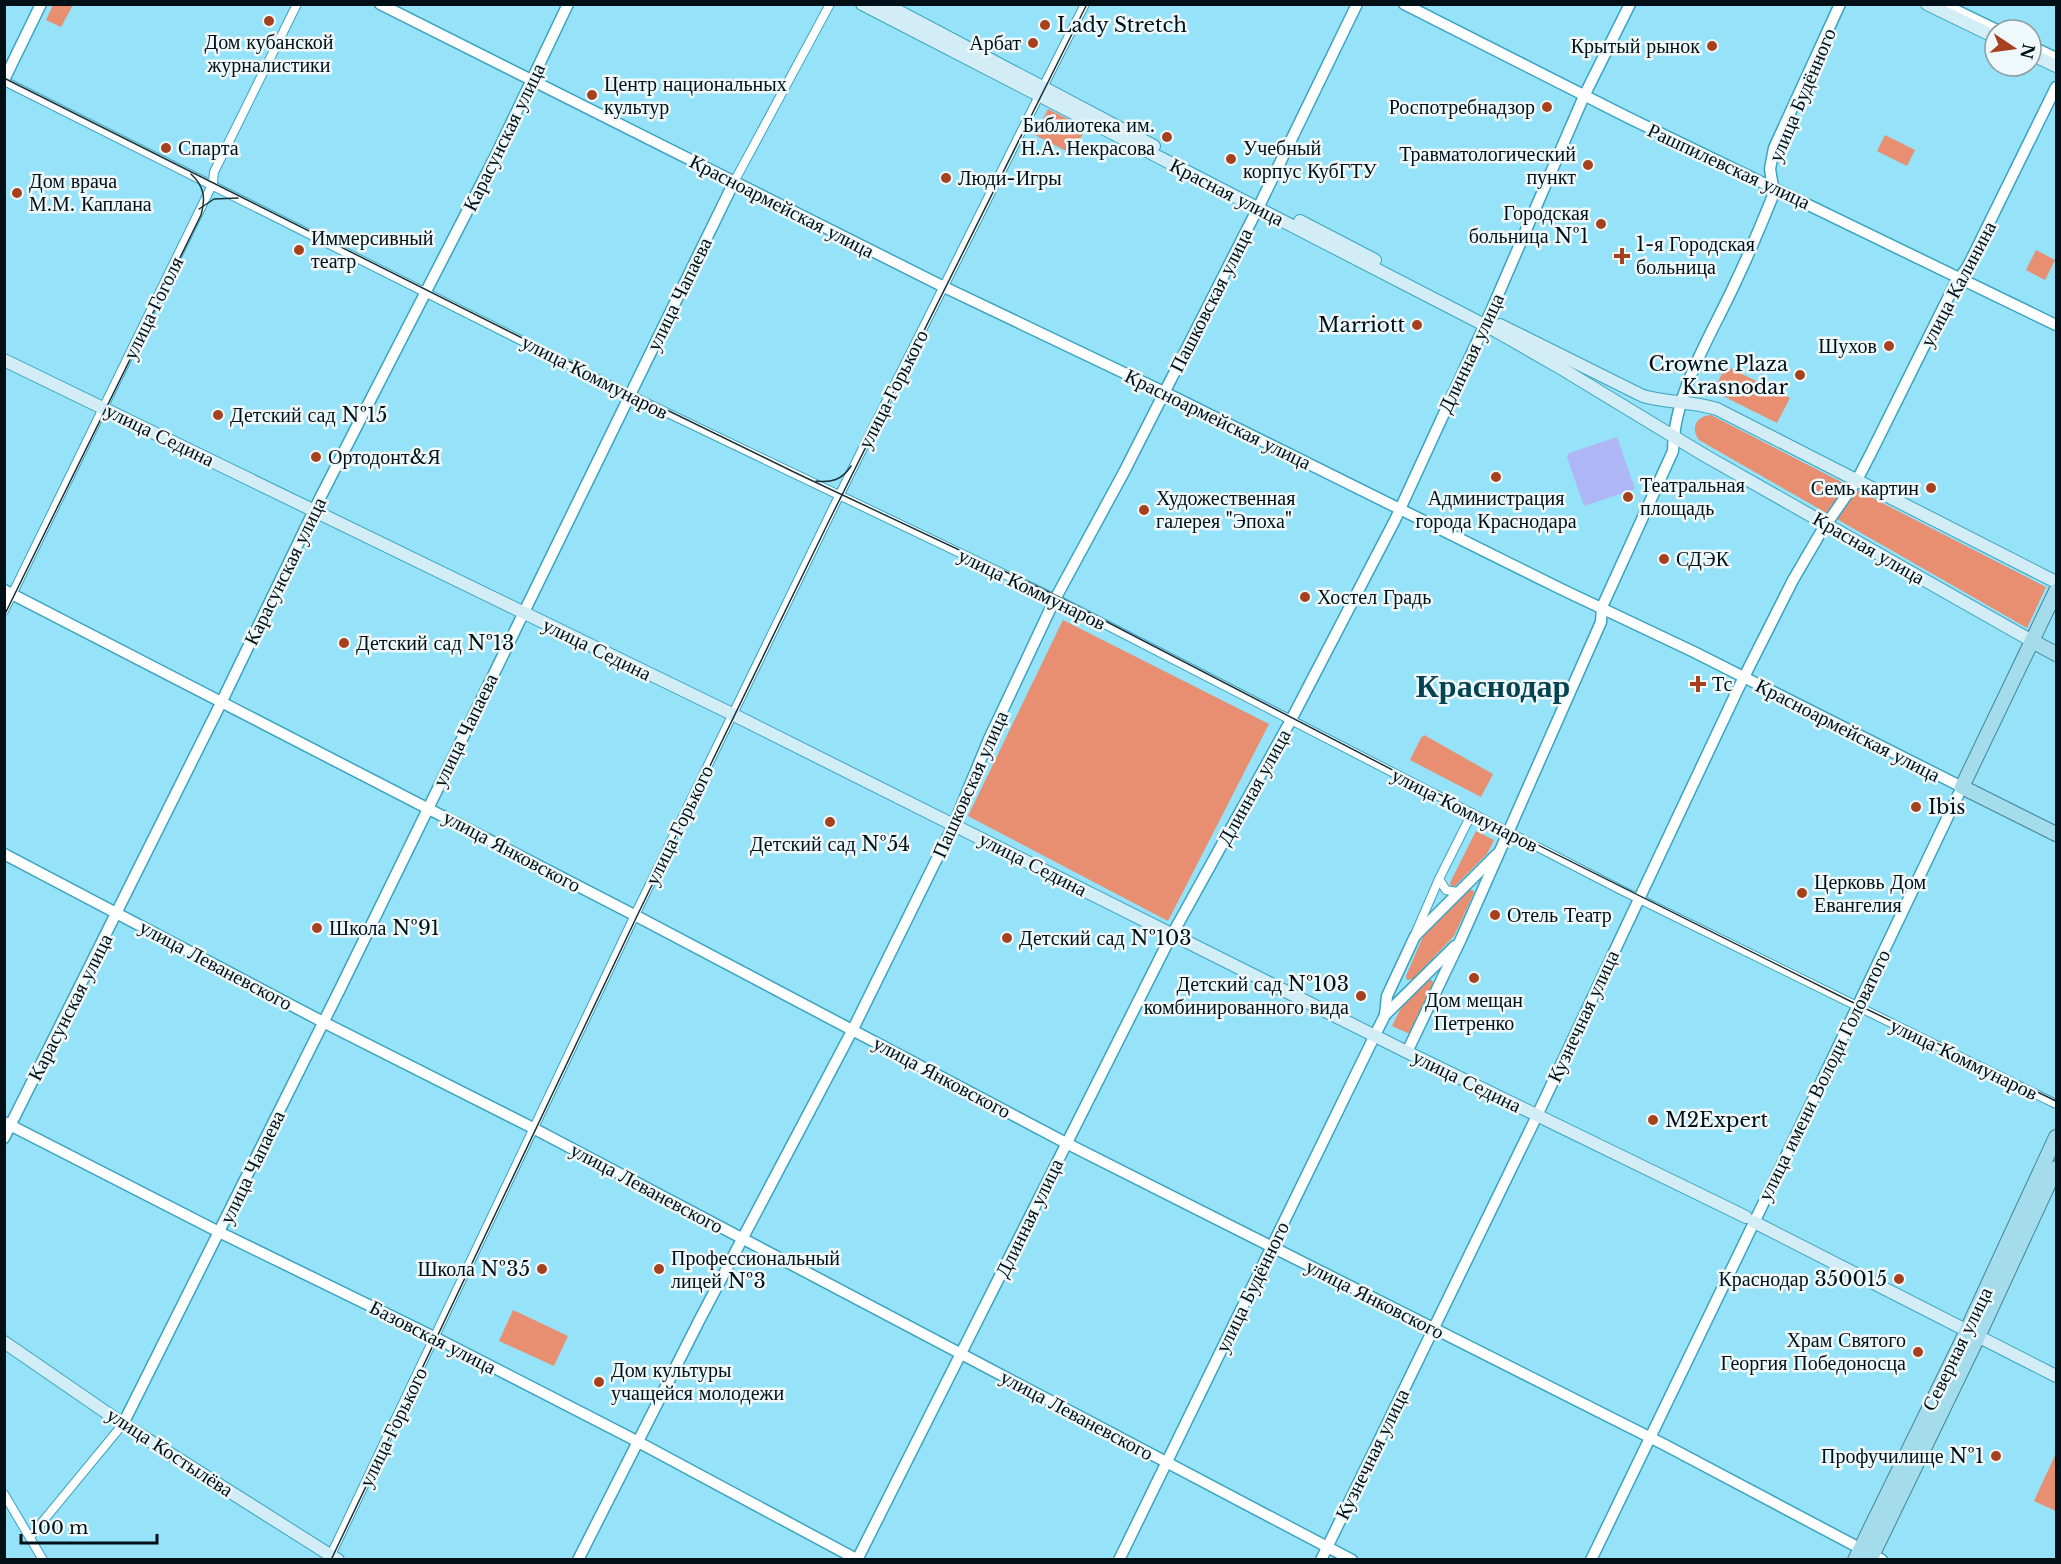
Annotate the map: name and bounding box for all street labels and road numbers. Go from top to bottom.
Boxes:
street label: улица Будённого [1763,24,1841,166]
street label: Карасунская улица [458,59,550,215]
street label: Рашпилевская улица [1644,118,1814,214]
street label: Красноармейская улица [686,149,878,263]
street label: Красная улица [1166,153,1288,231]
street label: улица Калинина [1915,217,2001,351]
street label: Пашковская улица [1164,224,1258,376]
street label: улица Чапаева [641,233,717,355]
street label: улица Гоголя [118,253,188,363]
street label: Длинная улица [1433,289,1509,416]
street label: улица Горького [853,325,933,453]
street label: улица Коммунаров [518,330,672,424]
street label: Красноармейская улица [1121,363,1315,475]
street label: улица Седина [102,398,218,472]
street label: Карасунская улица [239,493,331,649]
street label: Красная улица [1809,506,1929,590]
street label: улица Коммунаров [954,543,1110,635]
street label: улица Седина [539,612,655,686]
street label: улица Чапаева [427,669,503,791]
street label: Красноармейская улица [1752,673,1944,787]
street label: Пашковская улица [927,707,1013,861]
street label: Длинная улица [1212,725,1296,849]
street label: улица Горького [640,761,718,889]
street label: улица Коммунаров [1388,763,1542,857]
street label: улица Янковского [439,805,585,897]
street label: улица Седина [975,827,1091,901]
street label: улица Леваневского [135,915,297,1015]
street label: Карасунская улица [23,929,117,1084]
street label: улица имени Володи Головатого [1753,945,1895,1205]
street label: Кузнечная улица [1542,946,1624,1086]
street label: улица Коммунаров [1886,1013,2042,1105]
street label: улица Янковского [869,1031,1015,1123]
street label: улица Седина [1409,1044,1525,1118]
street label: улица Чапаева [214,1106,290,1228]
street label: улица Леваневского [566,1138,728,1238]
street label: Длинная улица [990,1155,1068,1281]
street label: улица Будённого [1210,1217,1294,1357]
street label: улица Янковского [1302,1254,1448,1344]
street label: Северная улица [1917,1283,1997,1415]
street label: Базовская улица [366,1295,500,1379]
street label: улица Горького [354,1363,432,1491]
street label: улица Леваневского [996,1365,1158,1465]
street label: Кузнечная улица [1330,1384,1414,1523]
street label: улица Костылёва [102,1402,238,1502]

